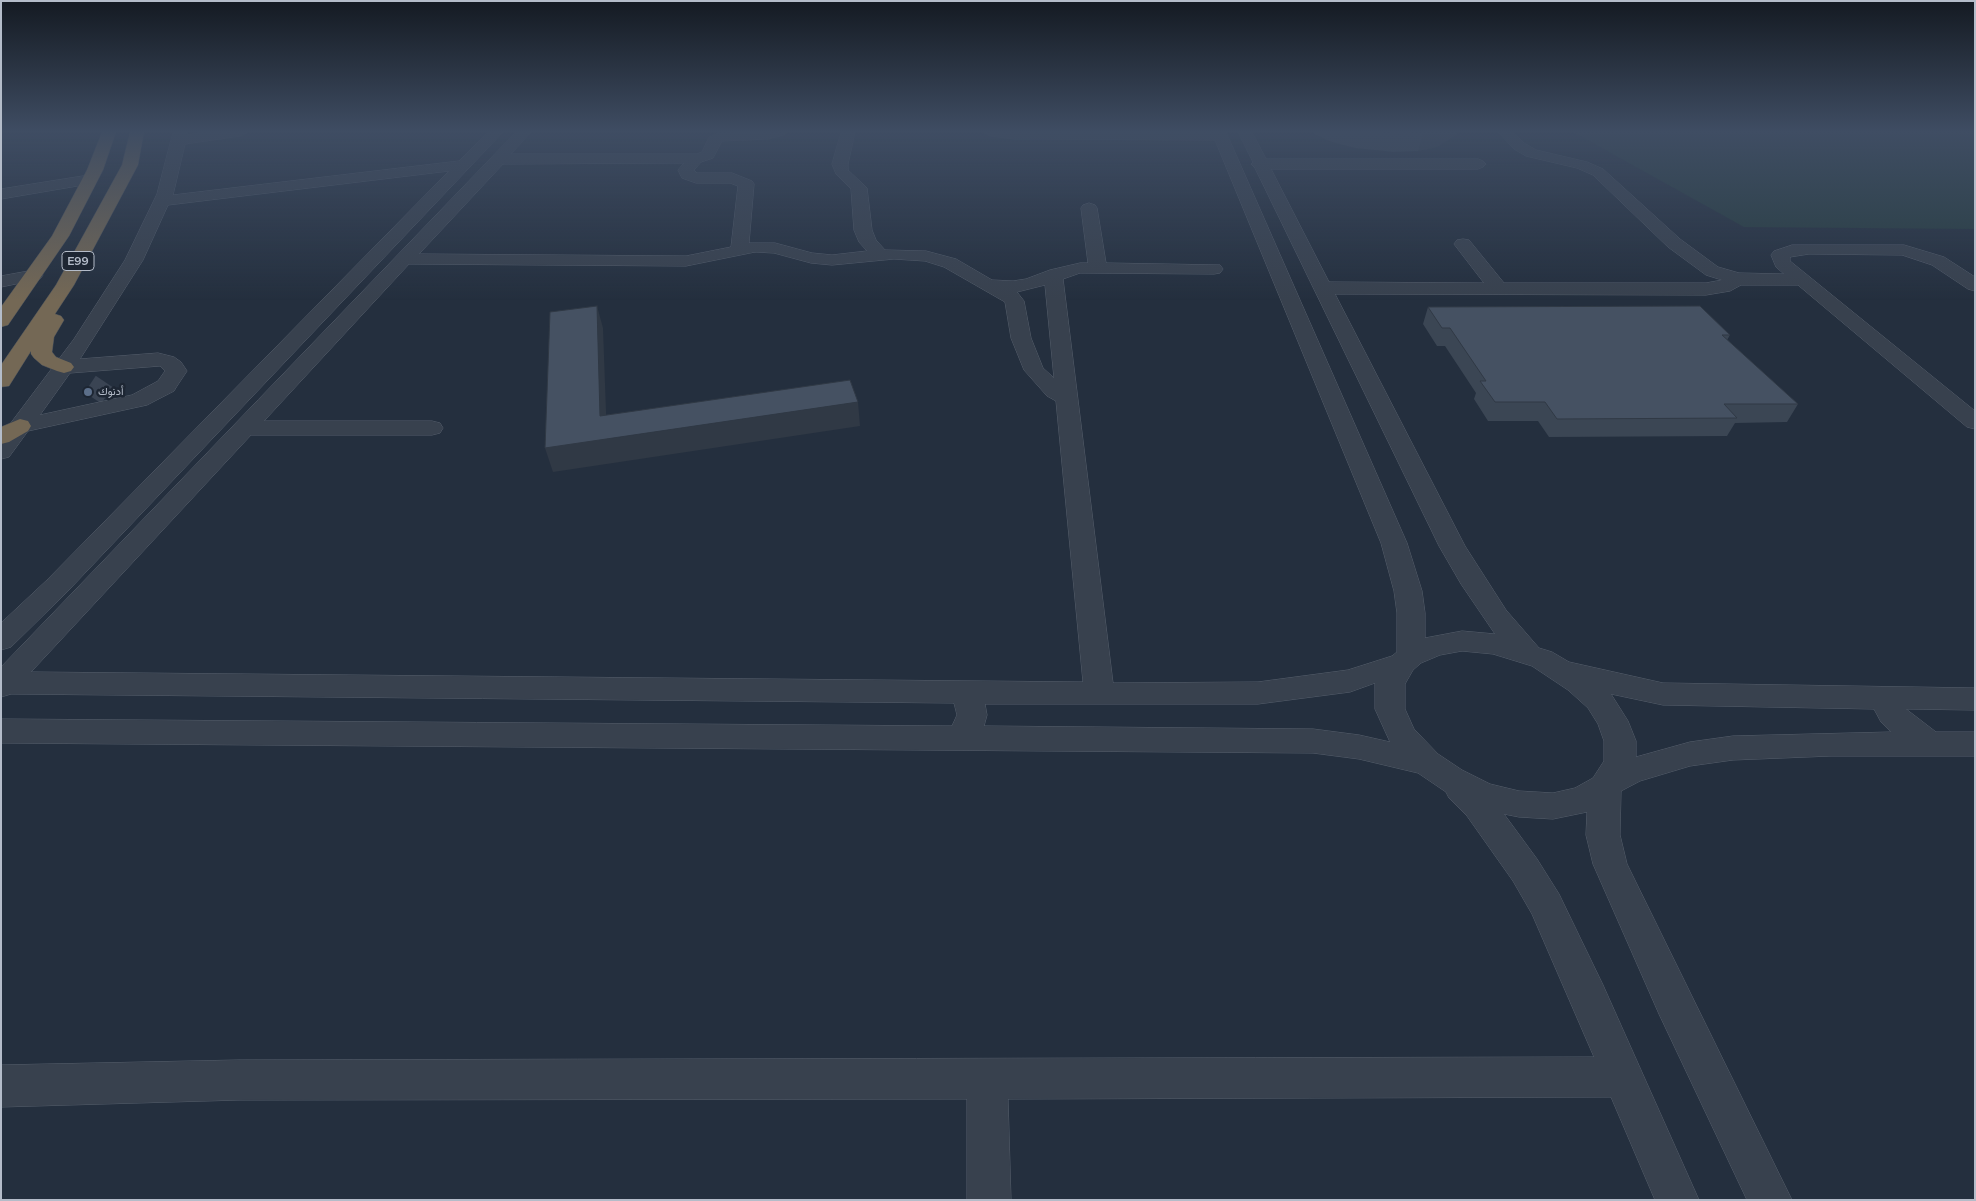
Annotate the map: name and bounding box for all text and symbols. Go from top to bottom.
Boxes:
road number: E99 [62,252,94,270]
place label: أدنوك [98,385,124,399]
marker: أدنوك [82,386,94,398]

